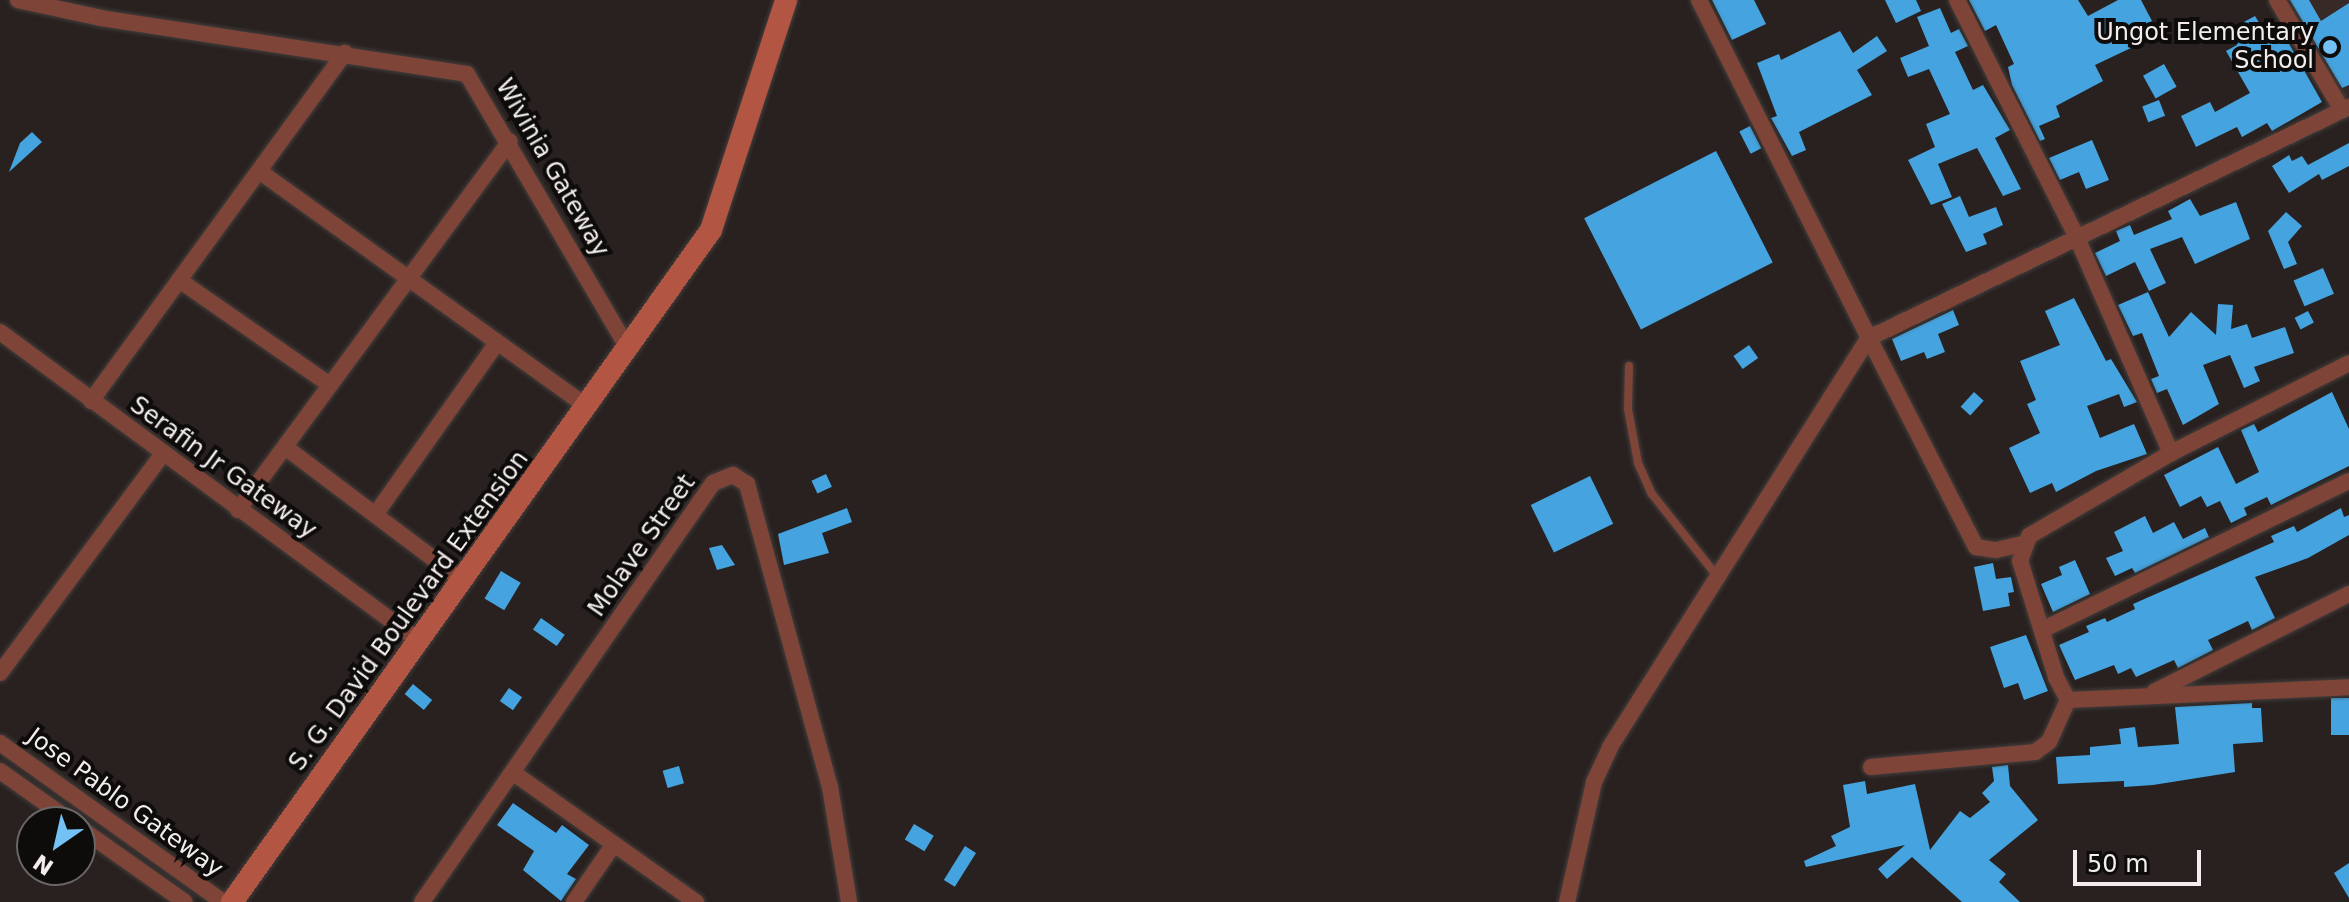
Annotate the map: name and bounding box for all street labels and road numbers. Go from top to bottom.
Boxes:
street label: Wivinia Gateway [489,74,615,262]
street label: Serafin Jr Gateway [124,391,322,545]
street label: S. G. David Boulevard Extension [283,446,535,776]
street label: Molave Street [583,470,701,622]
street label: Jose Pablo Gateway [21,722,229,884]

